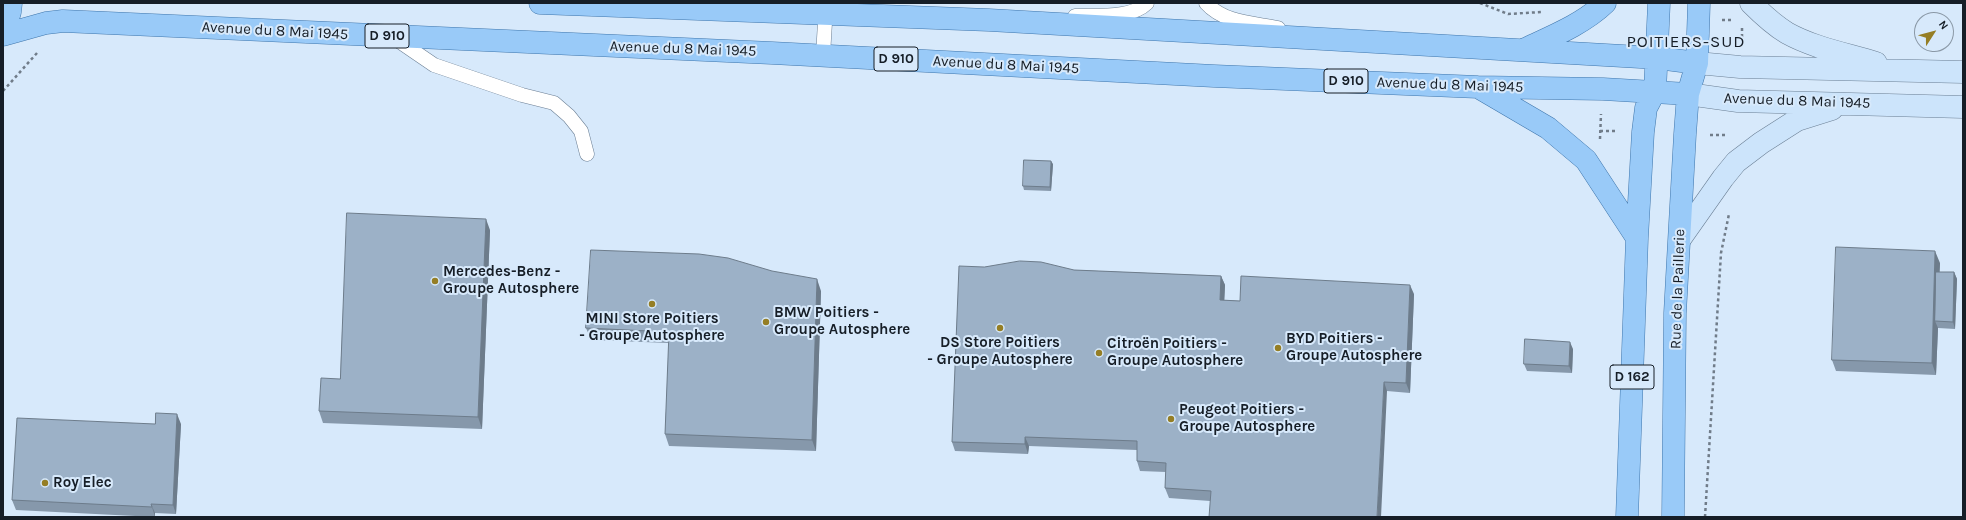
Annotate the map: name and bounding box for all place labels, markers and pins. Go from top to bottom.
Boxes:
place label: Mercedes-Benz - Groupe Autosphere [443,263,579,298]
marker: Mercedes-Benz - Groupe Autosphere [430,276,440,286]
marker: MINI Store Poitiers - Groupe Autosphere [647,299,657,309]
place label: BMW Poitiers - Groupe Autosphere [774,304,910,339]
place label: MINI Store Poitiers - Groupe Autosphere [579,310,725,345]
marker: BMW Poitiers - Groupe Autosphere [761,317,771,327]
marker: DS Store Poitiers - Groupe Autosphere [995,323,1005,333]
place label: BYD Poitiers - Groupe Autosphere [1286,330,1422,365]
place label: DS Store Poitiers - Groupe Autosphere [927,334,1073,369]
place label: Citroën Poitiers - Groupe Autosphere [1107,335,1243,370]
marker: BYD Poitiers - Groupe Autosphere [1273,343,1283,353]
marker: Citroën Poitiers - Groupe Autosphere [1094,348,1104,358]
place label: Peugeot Poitiers - Groupe Autosphere [1179,401,1315,436]
marker: Peugeot Poitiers - Groupe Autosphere [1166,414,1176,424]
place label: Roy Elec [53,474,112,492]
marker: Roy Elec [40,478,50,488]

